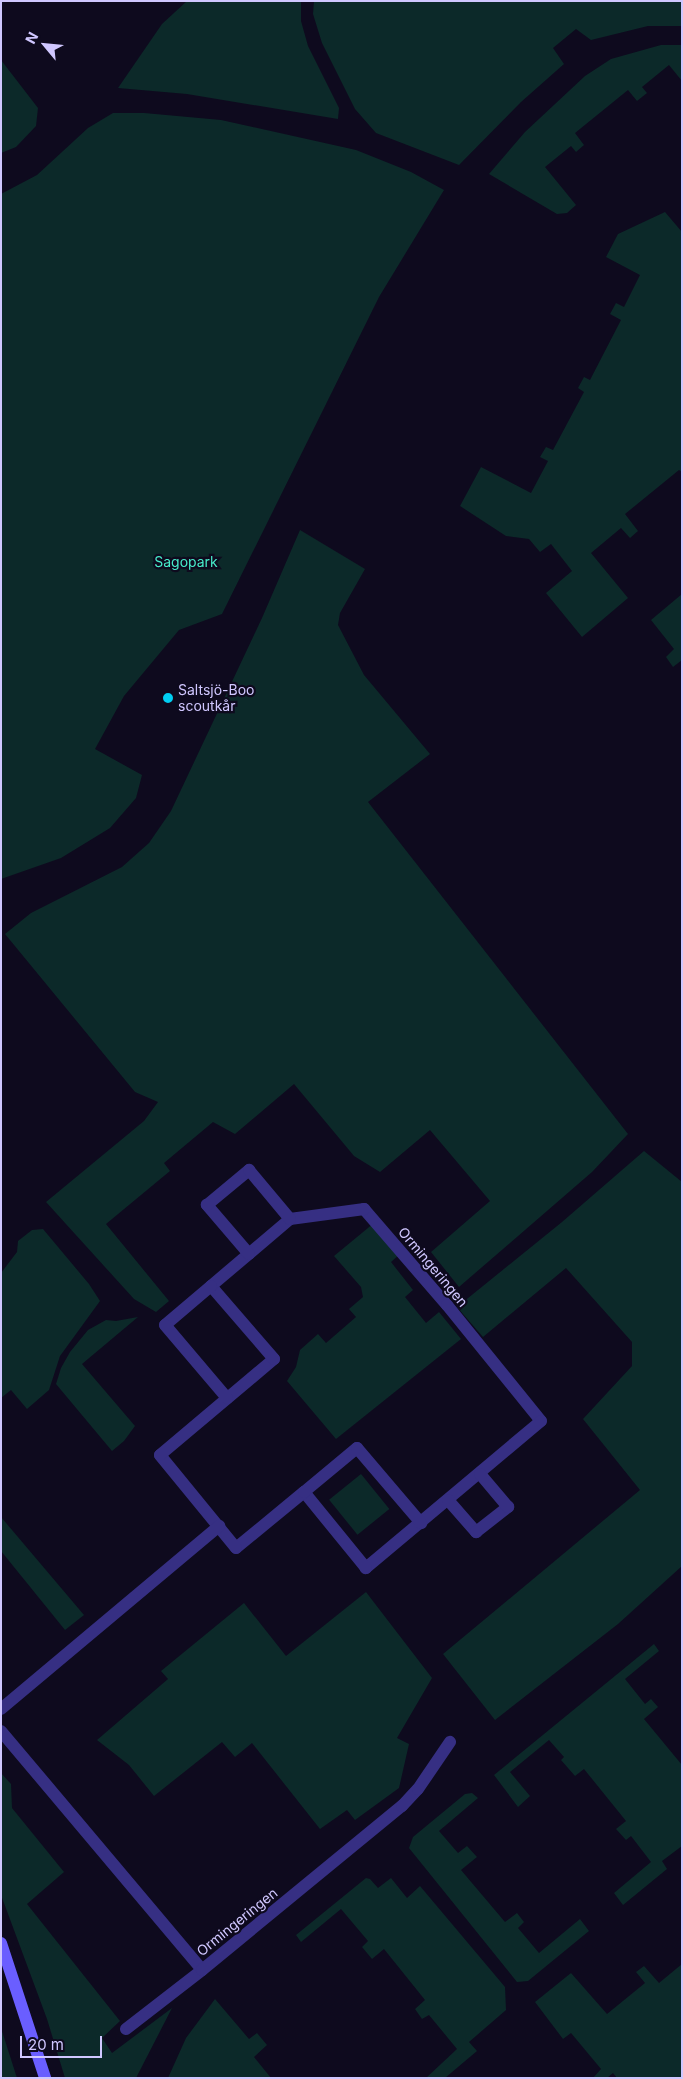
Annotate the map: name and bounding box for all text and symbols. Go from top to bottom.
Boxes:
north arrow [20,20,70,70]
text: N [21,29,41,46]
park label: Sagopark [154,554,218,570]
place label: Saltsjö-Boo scoutkår [178,682,254,714]
marker: Saltsjö-Boo scoutkår [162,692,174,704]
street label: Ormingeringen [395,1224,471,1310]
street label: Ormingeringen [193,1884,281,1960]
scale bar [22,2026,105,2058]
text: 20 m [28,2035,64,2054]

